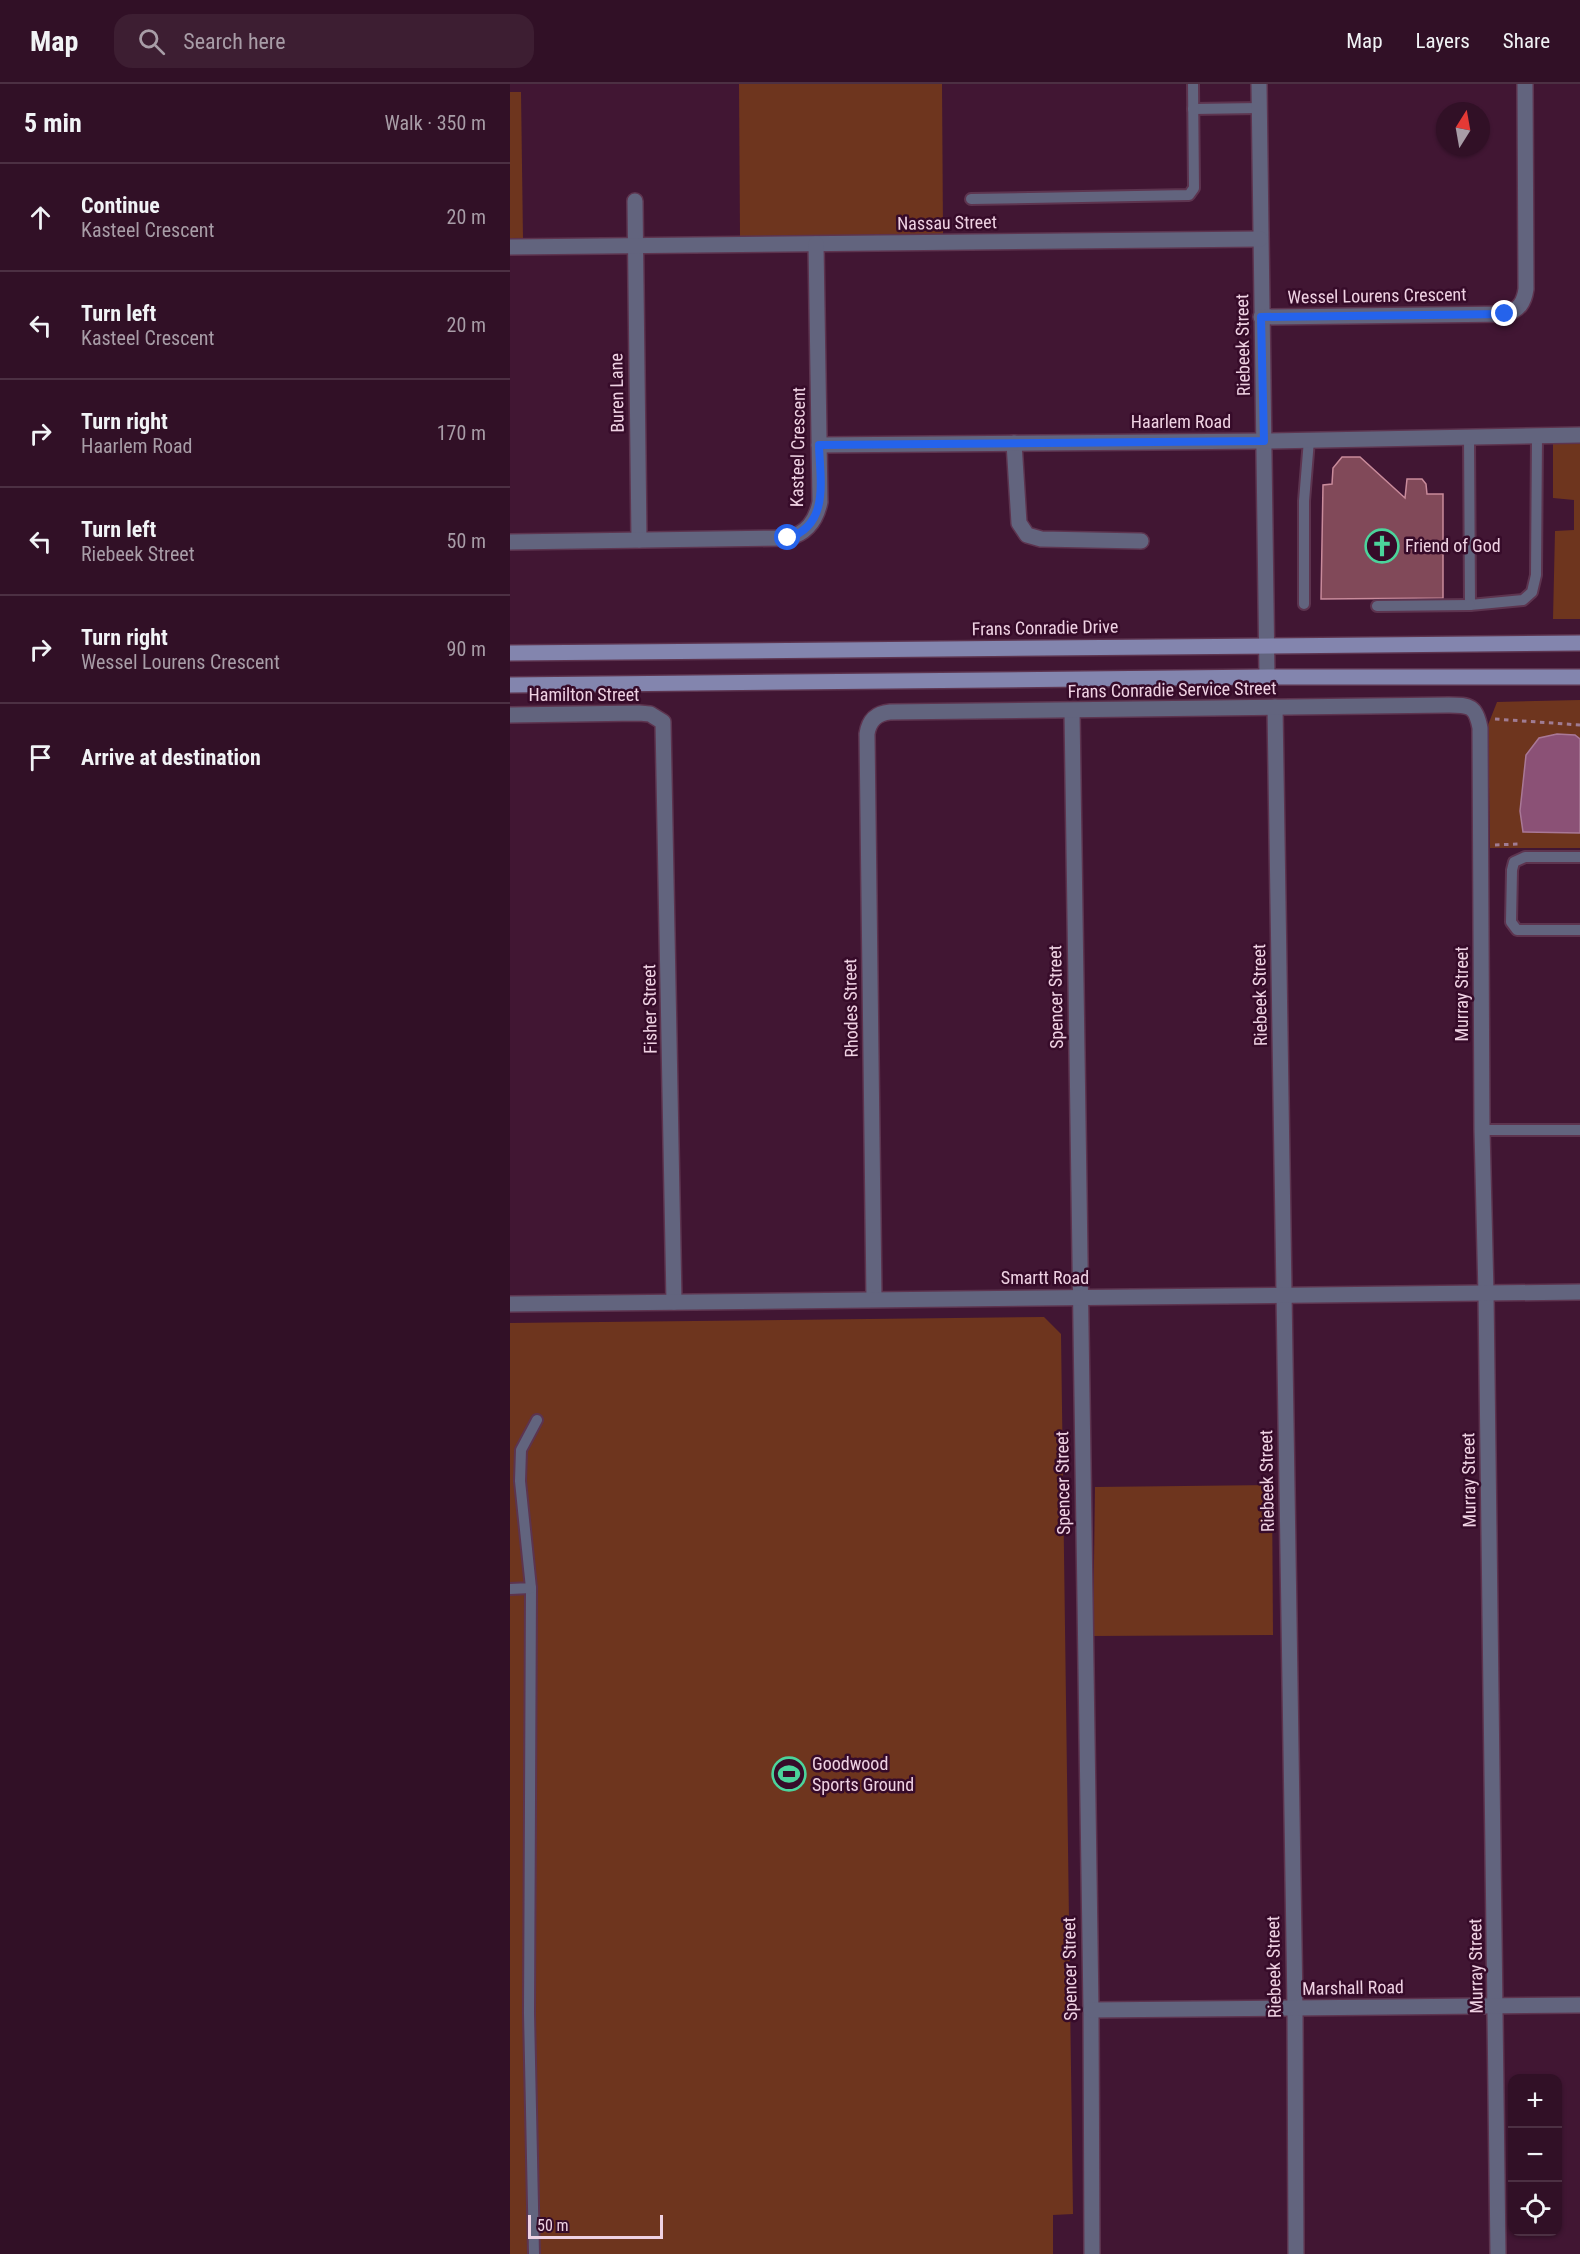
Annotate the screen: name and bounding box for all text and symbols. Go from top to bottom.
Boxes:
search box [114,14,534,68]
text: Map [30,25,78,58]
icon: search [135,25,168,58]
text: Search here [183,29,286,54]
text: Map [1346,29,1383,53]
text: Layers [1416,29,1470,53]
text: Share [1503,29,1550,53]
north arrow [1436,102,1490,156]
text: 5 min [24,108,82,138]
text: Walk · 350 m [385,111,486,135]
text: Continue [81,193,160,218]
icon: ahead [24,201,57,234]
text: 20 m [447,205,486,229]
street label: Nassau Street [897,211,997,234]
text: Kasteel Crescent [81,218,214,242]
street label: Wessel Lourens Crescent [1287,283,1467,308]
street label: Riebeek Street [1231,294,1254,396]
route end [1491,300,1517,326]
text: Turn left [81,301,156,326]
icon: left [24,309,57,342]
text: 20 m [447,313,486,337]
text: Kasteel Crescent [81,326,214,350]
street label: Buren Lane [605,353,628,433]
street label: Kasteel Crescent [786,387,809,507]
text: Turn right [81,409,168,434]
street label: Haarlem Road [1131,411,1231,432]
icon: right [24,417,57,450]
text: 170 m [437,421,486,445]
text: Haarlem Road [81,434,192,458]
text: Turn left [81,517,156,542]
route start [774,524,800,550]
icon: left [24,525,57,558]
church icon: Friend of God [1364,528,1400,564]
text: 50 m [447,529,486,553]
place label: Friend of God [1405,535,1501,556]
text: Riebeek Street [81,542,195,566]
street label: Frans Conradie Drive [972,616,1118,639]
text: Turn right [81,625,168,650]
icon: right [24,633,57,666]
text: 90 m [447,637,486,661]
text: Wessel Lourens Crescent [81,650,280,674]
street label: Frans Conradie Service Street [1067,677,1277,702]
street label: Hamilton Street [529,684,639,705]
icon: arrive [24,741,57,774]
text: Arrive at destination [81,745,261,770]
street label: Riebeek Street [1248,944,1271,1046]
street label: Spencer Street [1044,945,1067,1049]
street label: Murray Street [1451,946,1472,1042]
street label: Rhodes Street [839,958,862,1058]
street label: Fisher Street [638,964,661,1054]
street label: Smartt Road [1001,1267,1089,1288]
street label: Riebeek Street [1255,1430,1278,1532]
street label: Spencer Street [1051,1431,1074,1535]
street label: Murray Street [1457,1432,1480,1528]
place label: Goodwood Sports Ground [812,1753,914,1795]
sports icon: Goodwood Sports Ground [771,1756,807,1792]
street label: Riebeek Street [1262,1916,1285,2018]
street label: Spencer Street [1058,1917,1081,2021]
street label: Murray Street [1464,1918,1487,2014]
street label: Marshall Road [1302,1976,1404,1999]
map controls [1508,2074,1562,2236]
button: + [1508,2074,1562,2128]
button: − [1508,2128,1562,2182]
button: locate [1508,2182,1562,2236]
scale bar [528,2212,663,2240]
text: 50 m [537,2216,569,2235]

